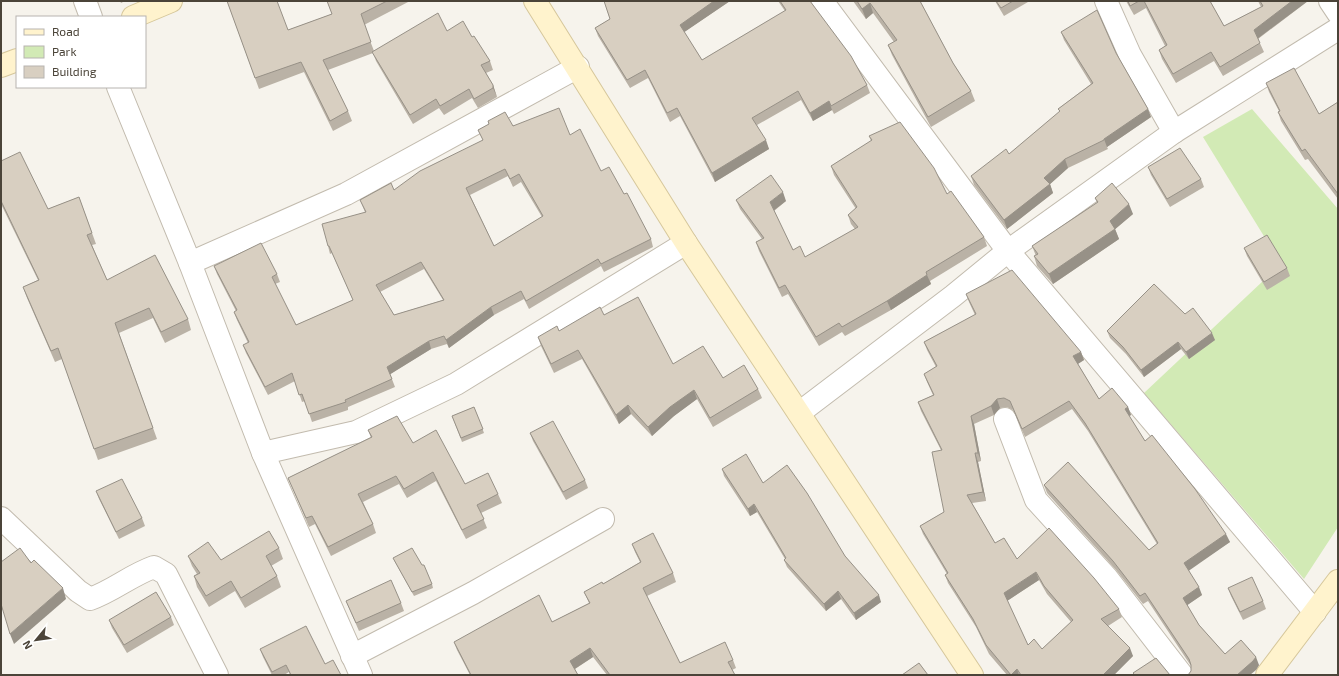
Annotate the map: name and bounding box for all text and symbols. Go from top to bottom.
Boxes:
legend [16,16,146,88]
text: Road [52,24,80,38]
text: Park [52,44,77,58]
text: Building [52,64,97,78]
north arrow [16,620,56,660]
text: N [19,638,34,652]

